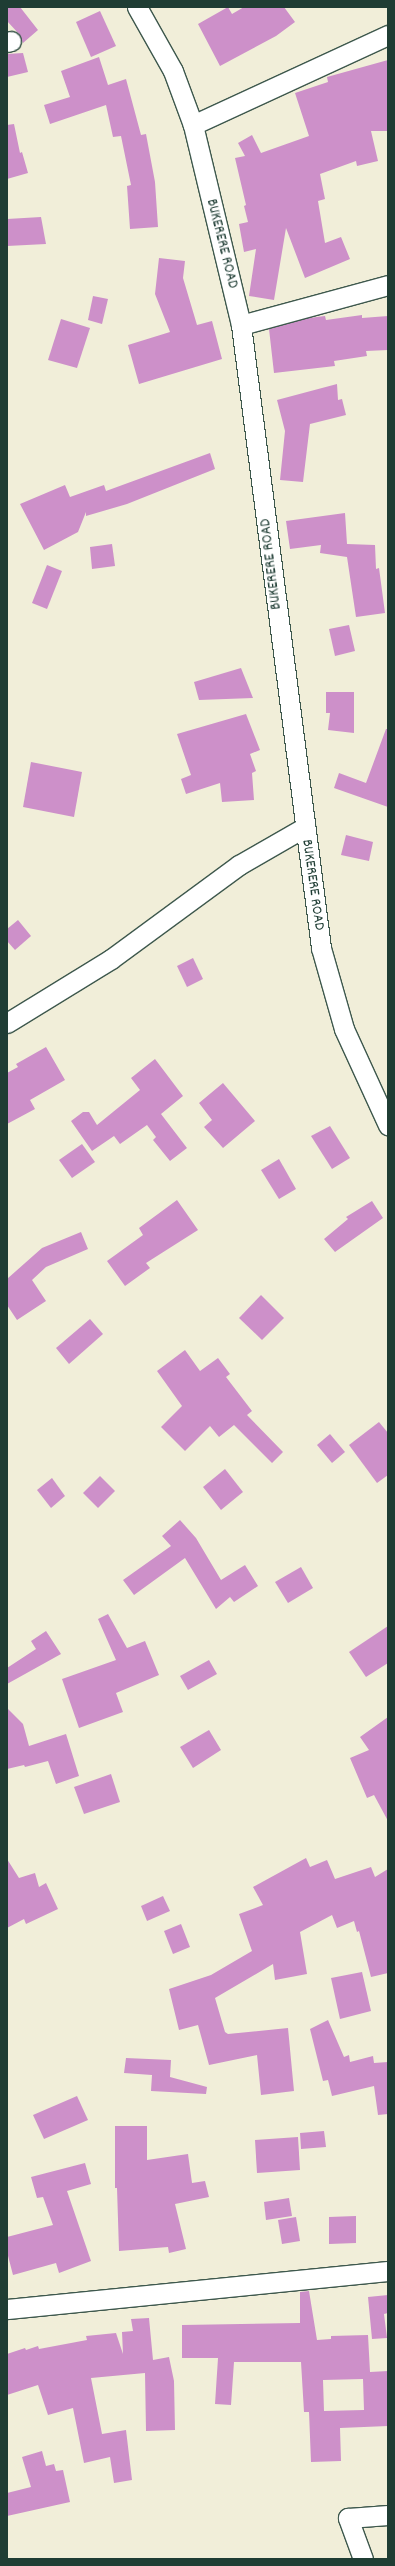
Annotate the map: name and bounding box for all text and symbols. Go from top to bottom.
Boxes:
street label: BUKERERE ROAD [201,197,241,291]
street label: BUKERERE ROAD [257,517,287,611]
street label: BUKERERE ROAD [297,838,327,932]

